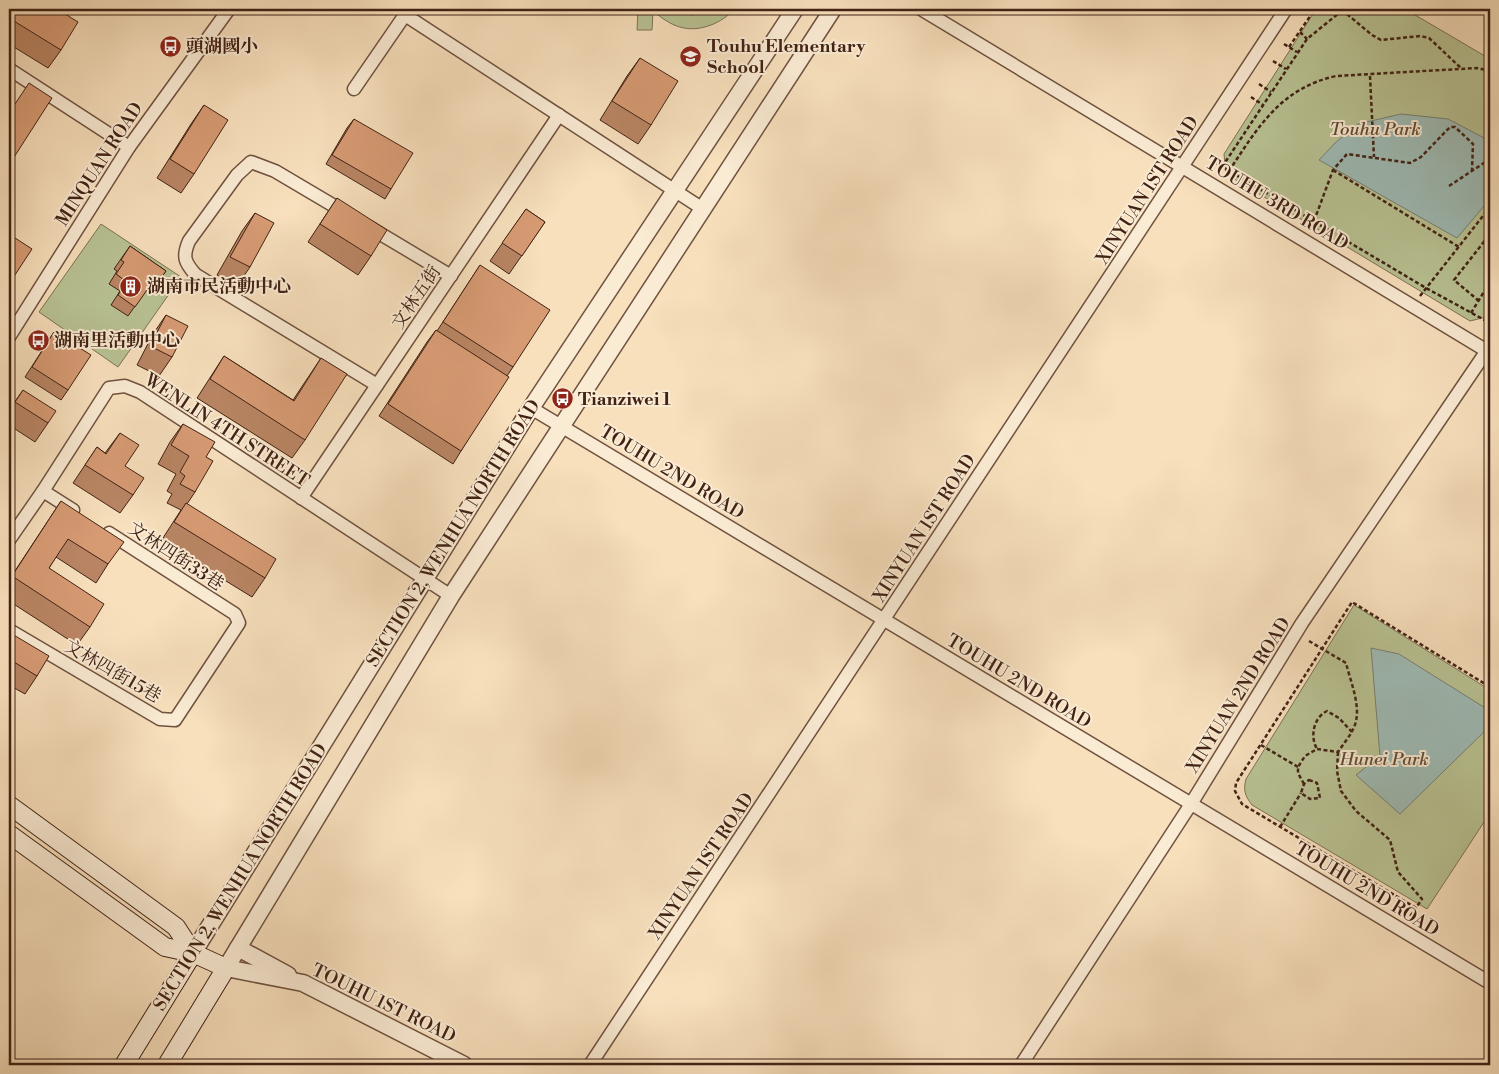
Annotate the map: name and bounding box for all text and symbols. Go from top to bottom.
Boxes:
bus stop icon: 頭湖國小 [158,34,182,58]
place label: 頭湖國小 [186,35,258,58]
place label: Touhu Elementary School [707,35,867,79]
school or university icon: Touhu Elementary School [679,44,703,68]
street label: MINQUAN ROAD [51,98,148,231]
street label: XINYUAN 1ST ROAD [1090,112,1204,270]
park label: Touhu Park [1329,118,1421,141]
street label: TOUHU 3RD ROAD [1201,152,1353,255]
street label: 文林五街 [387,261,446,334]
building icon: 湖南市民活動中心 [119,274,143,298]
place label: 湖南市民活動中心 [147,275,291,298]
bus stop icon: 湖南里活動中心 [26,328,50,352]
place label: 湖南里活動中心 [54,329,180,352]
street label: WENLIN 4TH STREET [139,368,314,493]
bus stop icon: Tianziwei 1 [550,387,574,411]
place label: Tianziwei 1 [578,388,671,411]
street label: SECTION 2, WENHUA NORTH ROAD [361,395,546,671]
street label: TOUHU 2ND ROAD [595,420,748,525]
street label: XINYUAN 1ST ROAD [867,450,981,608]
street label: 文林四街33巷 [123,517,228,596]
street label: XINYUAN 2ND ROAD [1181,613,1296,778]
street label: TOUHU 2ND ROAD [942,629,1095,734]
street label: 文林四街15巷 [60,635,165,708]
street label: SECTION 2, WENHUA NORTH ROAD [148,739,333,1015]
park label: Hunei Park [1338,748,1429,771]
street label: XINYUAN 1ST ROAD [643,788,759,945]
street label: TOUHU 2ND ROAD [1290,837,1443,942]
street label: TOUHU 1ST ROAD [308,959,460,1048]

